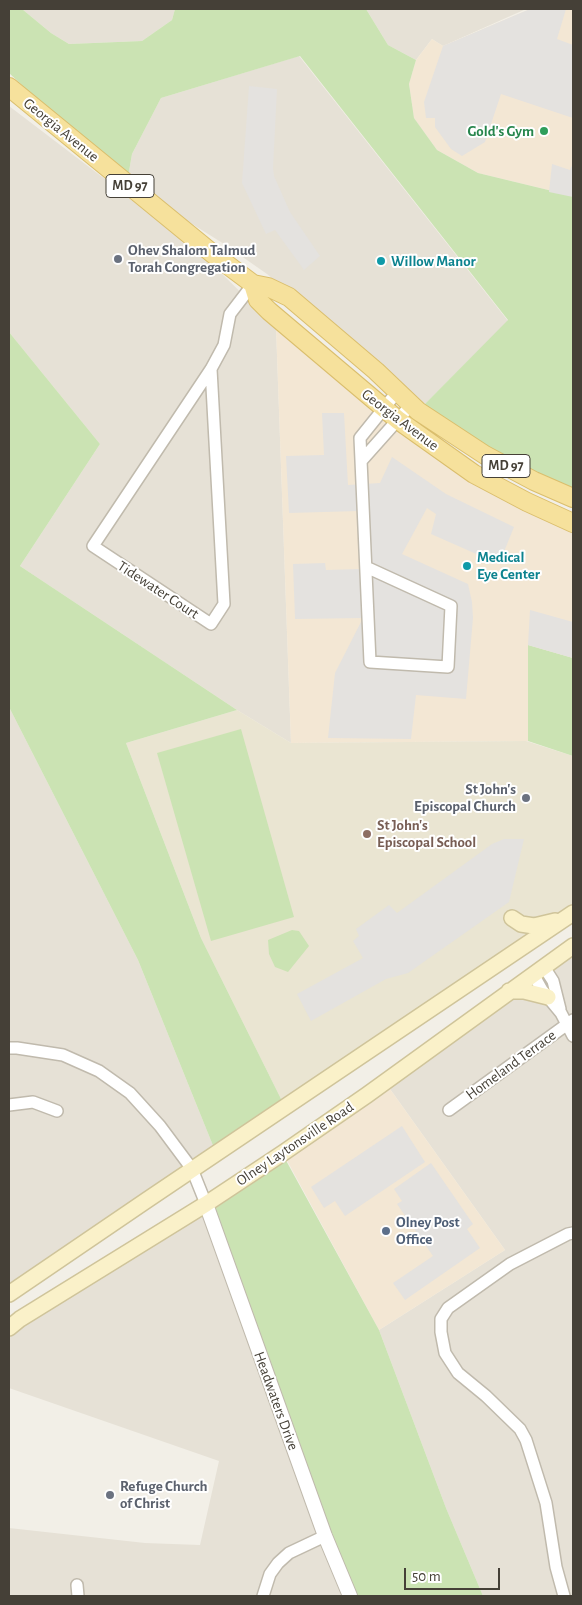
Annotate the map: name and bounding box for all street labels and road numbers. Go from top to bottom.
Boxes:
street label: Georgia Avenue [20,94,102,166]
road number: MD 97 [106,175,154,198]
street label: Georgia Avenue [358,385,442,455]
road number: MD 97 [482,454,530,478]
street label: Tidewater Court [114,557,202,623]
street label: Homeland Terrace [462,1026,560,1104]
street label: Olney Laytonsville Road [233,1098,357,1190]
street label: Headwaters Drive [250,1349,302,1453]

